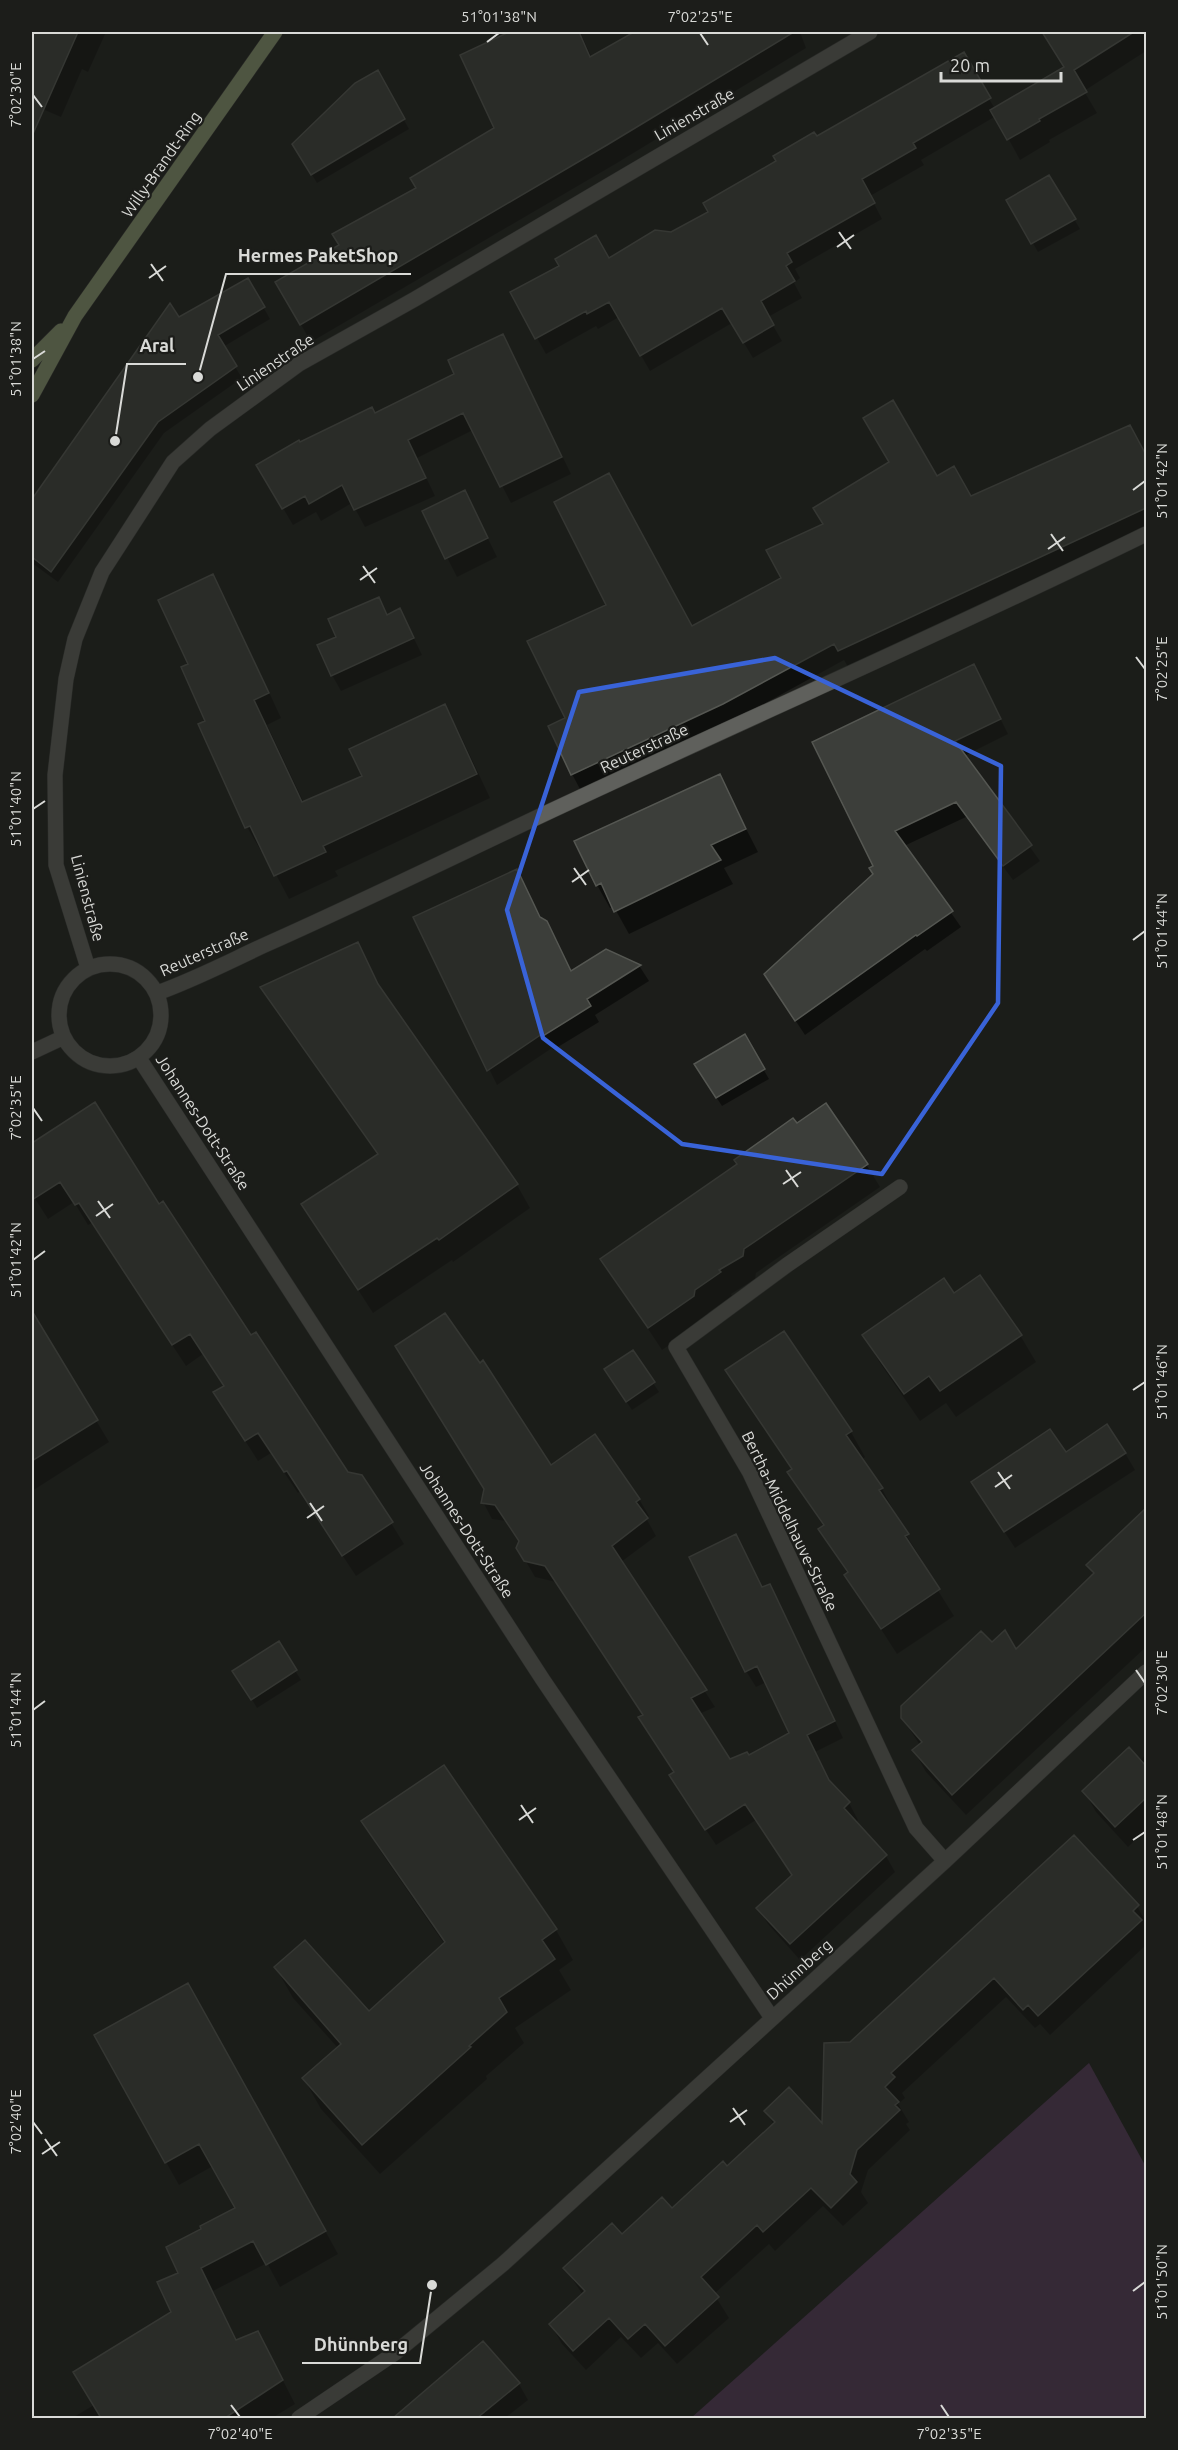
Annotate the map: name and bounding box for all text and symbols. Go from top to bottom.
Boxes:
text: 51°01'38"N [461,8,537,25]
text: 7°02'25"E [667,8,733,25]
scale bar [941,45,1061,83]
text: 20 m [950,55,990,75]
text: 7°02'30"E [7,62,24,128]
street label: Linienstraße [651,84,737,144]
street label: Willy-Brandt-Ring [118,107,204,221]
callout: Hermes PaketShop [226,238,411,274]
text: Hermes PaketShop [238,245,398,265]
text: 51°01'38"N [7,321,24,397]
callout: Aral [127,328,186,364]
street label: Linienstraße [233,330,317,394]
text: Aral [139,335,175,355]
text: 51°01'42"N [1153,443,1170,519]
text: 7°02'25"E [1153,636,1170,702]
street label: Reuterstraße [597,720,691,776]
text: 51°01'40"N [7,771,24,847]
street label: Linienstraße [68,853,108,943]
text: 51°01'44"N [1153,893,1170,969]
street label: Reuterstraße [157,924,251,980]
street label: Johannes-Dott-Straße [152,1051,254,1193]
text: 7°02'35"E [7,1075,24,1141]
text: 51°01'42"N [7,1222,24,1298]
text: 51°01'46"N [1153,1344,1170,1420]
street label: Bertha-Middelhauve-Straße [739,1428,841,1614]
street label: Johannes-Dott-Straße [416,1459,518,1601]
text: 7°02'30"E [1153,1650,1170,1716]
text: 51°01'44"N [7,1672,24,1748]
text: 51°01'48"N [1153,1794,1170,1870]
street label: Dhünnberg [763,1935,835,2003]
text: 7°02'40"E [7,2089,24,2155]
text: 51°01'50"N [1153,2244,1170,2320]
callout: Dhünnberg [302,2327,420,2363]
text: Dhünnberg [314,2334,408,2354]
text: 7°02'40"E [207,2425,273,2442]
text: 7°02'35"E [916,2425,982,2442]

